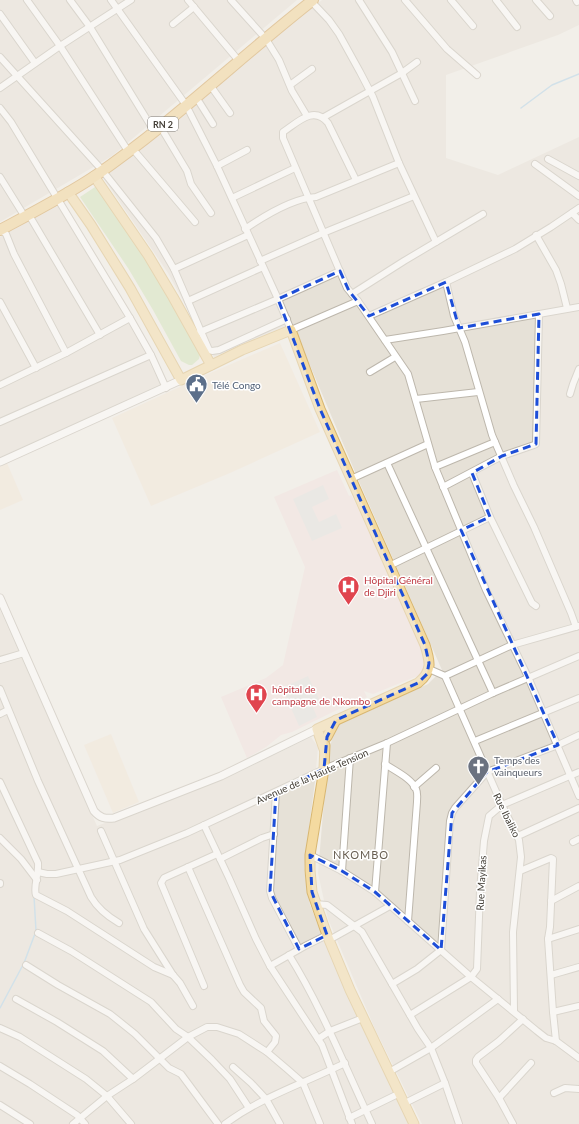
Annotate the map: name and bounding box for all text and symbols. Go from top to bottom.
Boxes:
road number: RN 2 [148,117,178,131]
public building icon: Télé Congo [183,372,209,405]
place label: Télé Congo [212,379,261,391]
hospital icon: Hôpital Général de Djiri [336,573,362,606]
place label: Hôpital Général de Djiri [364,574,433,598]
hospital icon: hôpital de campagne de Nkombo [243,682,269,715]
place label: hôpital de campagne de Nkombo [272,683,370,707]
street label: Avenue de la Haute Tension [254,746,370,806]
church icon: Temps des vainqueurs [466,753,492,786]
place label: Temps des vainqueurs [494,754,542,778]
street label: Rue Ibaliko [491,791,523,839]
district label: NKOMBO [333,848,389,861]
street label: Rue Mayikas [474,855,488,911]

